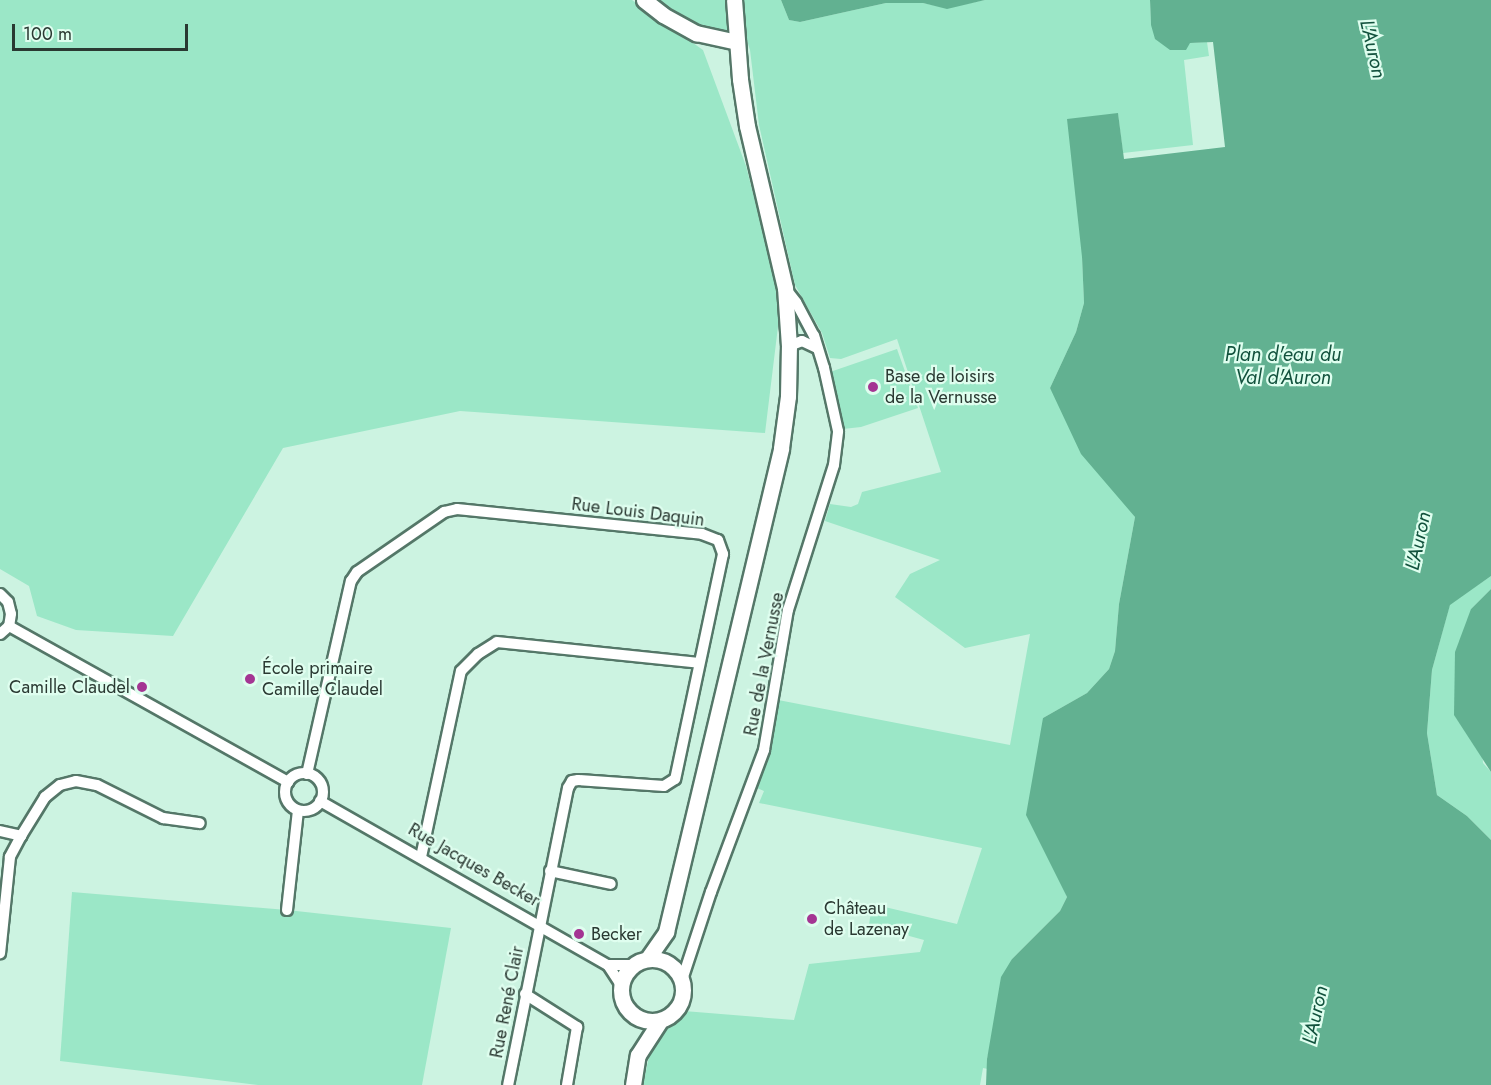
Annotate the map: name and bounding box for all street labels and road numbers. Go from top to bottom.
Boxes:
street label: Rue Louis Daquin [570,493,706,531]
street label: Rue de la Vernusse [739,590,789,738]
street label: Rue Jacques Becker [404,819,544,911]
street label: Rue René Clair [486,944,528,1060]

